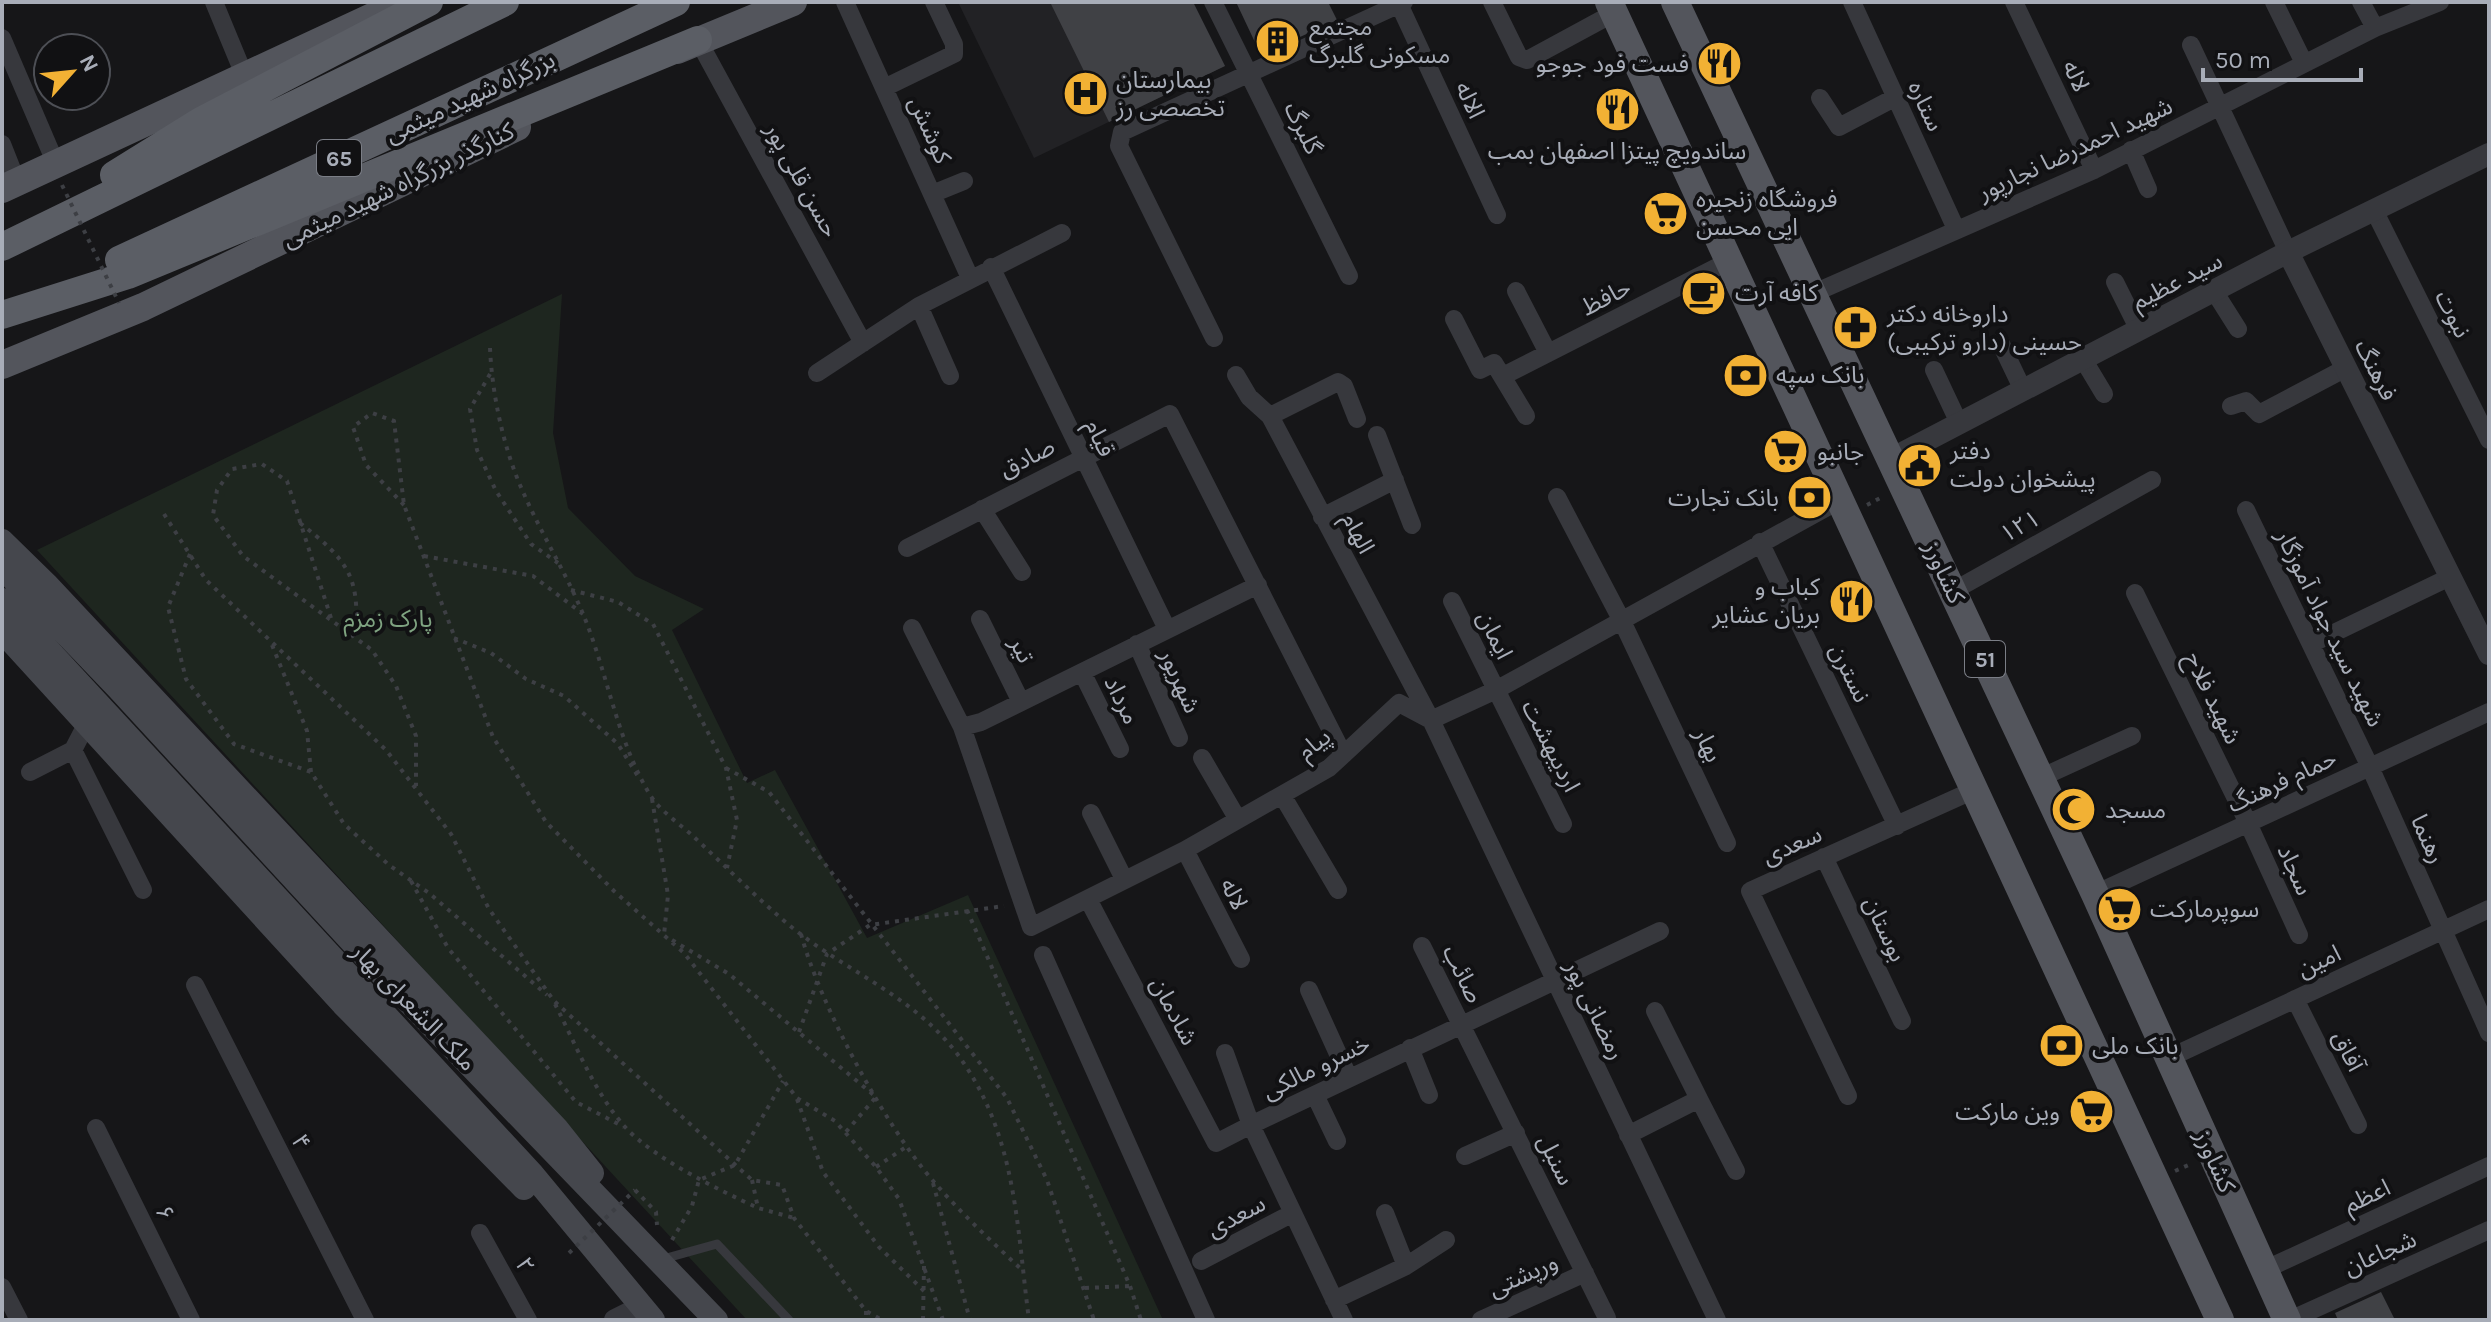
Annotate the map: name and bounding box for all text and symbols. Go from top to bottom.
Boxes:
place label: مجتمع مسکونی گلبرگ [1309,13,1450,69]
building icon: مجتمع مسکونی گلبرگ [1254,17,1302,65]
north arrow [32,32,112,112]
scale bar [2203,32,2361,82]
restaurant icon: فست فود جوجو [1696,40,1744,88]
street label: بزرگراه شهید میثمی [381,45,559,149]
text: 50 m [2215,46,2271,74]
text: N [74,50,104,76]
place label: فست فود جوجو [1536,50,1689,78]
street label: لاله [2057,56,2095,96]
place label: بیمارستان تخصصی رز [1115,66,1225,122]
hospital icon: بیمارستان تخصصی رز [1061,70,1109,118]
street label: ستاره [1902,76,1950,136]
street label: الاله [1449,77,1491,123]
restaurant icon: ساندویچ پیتزا اصفهان بمب [1593,85,1641,133]
street label: کوشش [903,92,958,169]
street label: شهید احمدرضا نجارپور [1972,92,2177,208]
street label: گلبرگ [1278,97,1328,160]
street label: کنارگذر بزرگراه شهید میثمی [278,116,519,253]
street label: حسن قلی پور [758,117,845,243]
place label: ساندویچ پیتزا اصفهان بمب [1488,137,1746,168]
road number: 65 [317,140,361,176]
place label: فروشگاه زنجیره ایی محسن [1696,185,1837,241]
supermarket icon: فروشگاه زنجیره ایی محسن [1641,189,1689,237]
street label: سید عظیم [2127,246,2228,318]
cafe icon: کافه آرت [1680,269,1728,317]
street label: حافظ [1577,273,1635,321]
place label: کافه آرت [1735,279,1819,307]
street label: نبوت [2429,285,2477,343]
place label: داروخانه دکتر حسینی (دارو ترکیبی) [1886,300,2082,356]
pharmacy icon: داروخانه دکتر حسینی (دارو ترکیبی) [1832,304,1880,352]
street label: فرهنگ [2349,335,2403,405]
bank icon: بانک سپه [1721,351,1769,399]
place label: بانک سپه [1776,361,1864,390]
street label: قیام [1075,415,1121,463]
supermarket icon: جانبو [1762,428,1810,476]
street label: صادق [995,432,1059,484]
place label: دفتر پیشخوان دولت [1949,437,2096,494]
place label: جانبو [1817,438,1864,466]
public building icon: دفتر پیشخوان دولت [1895,441,1943,489]
bank icon: بانک تجارت [1786,474,1834,522]
place label: بانک تجارت [1668,484,1779,512]
street label: ۱۲۱ [1995,504,2045,548]
street label: الهام [1332,508,1380,560]
street label: شهید سید جواد آموزگار [2270,524,2390,731]
street label: کشاورز [1917,535,1971,609]
place label: کباب و بریان عشایر [1711,573,1821,629]
restaurant icon: کباب و بریان عشایر [1827,577,1875,625]
park label: پارک زمزم [343,605,433,637]
street label: ایمان [1471,606,1519,664]
street label: تیر [1003,631,1040,668]
street label: نسترن [1824,639,1876,707]
road number: 51 [1965,641,2005,677]
street label: شهریور [1153,644,1206,717]
street label: شهید فلاح [2176,647,2247,750]
street label: مرداد [1098,671,1146,729]
street label: اردیبهشت [1516,695,1586,797]
street label: پیام [1292,722,1339,769]
street label: بهار [1688,723,1728,767]
street label: حمام فرهنگ [2223,744,2343,822]
mosque icon: مسجد [2050,786,2098,834]
place label: مسجد [2105,796,2166,824]
street label: رهنما [2405,810,2451,868]
street label: سعدی [1758,820,1826,870]
street label: سجاد [2272,840,2318,900]
street label: لاله [1214,873,1254,915]
supermarket icon: سوپرمارکت [2095,885,2143,933]
street label: بوستان [1858,892,1912,966]
place label: سوپرمارکت [2150,895,2259,924]
street label: ملک الشعرای بهار [345,937,482,1077]
street label: امین [2293,939,2345,983]
street label: صائب [1437,940,1489,1008]
street label: رمضانی پور [1557,955,1631,1065]
street label: شادمان [1144,972,1204,1050]
bank icon: بانک ملی [2037,1022,2085,1070]
street label: آفاق [2326,1026,2370,1077]
street label: خسرو مالکی [1258,1029,1374,1105]
place label: بانک ملی [2092,1032,2178,1060]
supermarket icon: وین مارکت [2067,1088,2115,1136]
place label: وین مارکت [1955,1098,2060,1126]
street label: کشاورز [2188,1124,2242,1198]
street label: ۴ [285,1130,317,1154]
street label: سنبل [1532,1130,1580,1190]
street label: اعظم [2339,1173,2396,1222]
street label: سعدی [1202,1189,1270,1243]
street label: ۶ [149,1201,181,1225]
street label: شجاعان [2339,1225,2421,1281]
street label: ورپشتی [1484,1247,1563,1304]
street label: ۲ [509,1252,541,1278]

